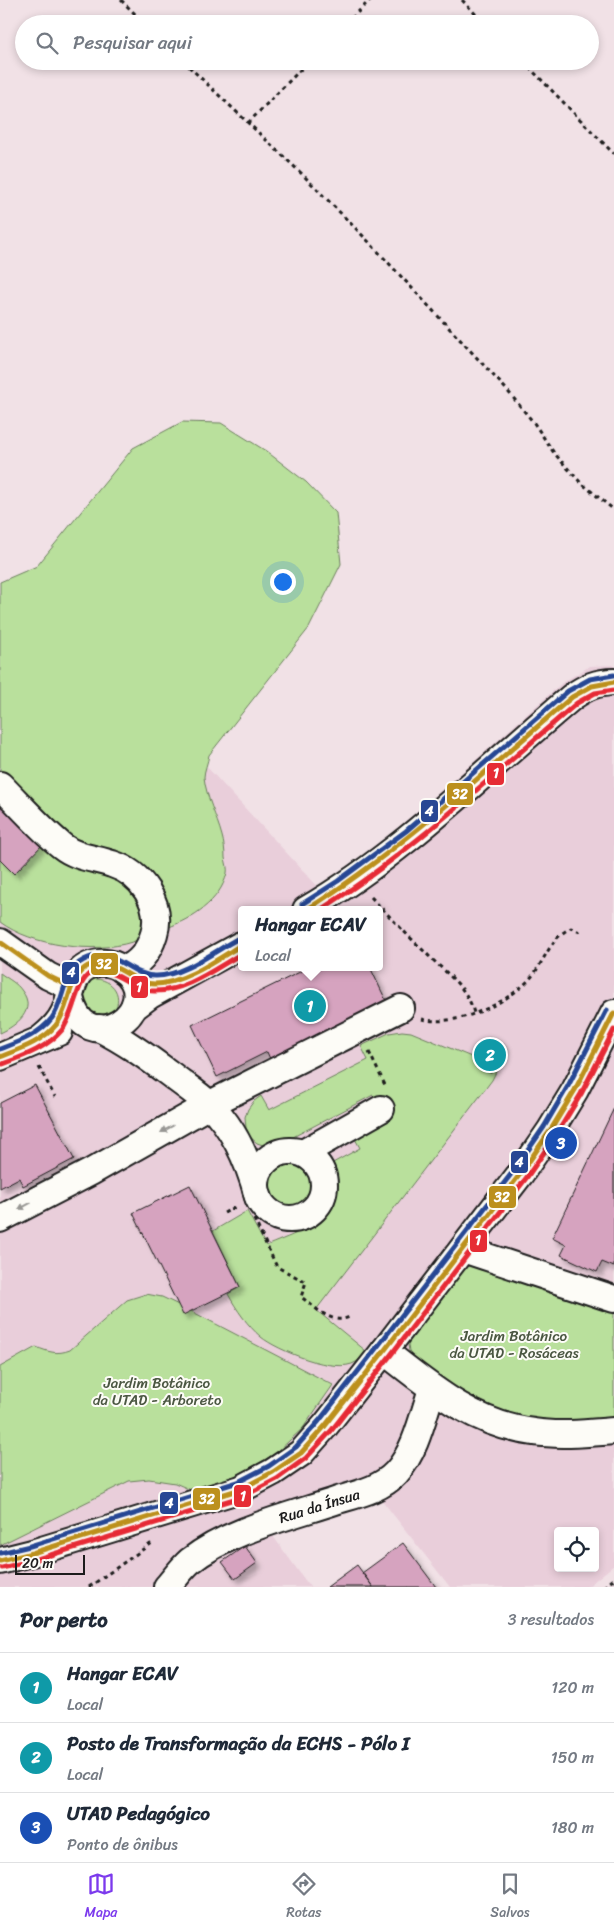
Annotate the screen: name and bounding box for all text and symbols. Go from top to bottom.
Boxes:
search box [15,15,599,70]
text: Pesquisar aqui [73,26,192,59]
icon: search [33,29,61,57]
your location [270,569,296,595]
text: 1 [493,761,499,786]
line badge: 1 [486,762,505,786]
line badge: 32 [446,782,474,806]
text: 32 [451,782,469,807]
line badge: 4 [420,799,439,823]
text: 4 [424,799,434,824]
popup [238,906,383,971]
text: Hangar ECAV [255,908,366,941]
text: Local [255,941,291,970]
line badge: 32 [90,952,119,976]
text: 32 [95,952,113,977]
text: 4 [66,960,76,985]
line badge: 4 [61,961,80,985]
line badge: 1 [130,975,149,999]
text: 1 [136,975,142,1000]
pin: 1 [294,987,326,1025]
pin: 2 [474,1036,506,1074]
pin: 3 [545,1124,577,1162]
one-way arrow [160,1125,175,1133]
line badge: 4 [510,1150,529,1174]
text: 4 [514,1150,524,1175]
line badge: 32 [488,1185,517,1209]
text: 32 [493,1185,511,1210]
one-way arrow [17,1202,32,1210]
text: 1 [475,1228,481,1253]
line badge: 1 [469,1229,488,1253]
park label: Jardim Botânico da UTAD - Rosáceas [449,1323,579,1366]
park label: Jardim Botânico da UTAD - Arboreto [93,1370,222,1413]
street label: Rua da Ínsua [276,1481,364,1531]
line badge: 1 [233,1484,252,1508]
text: 1 [240,1484,246,1509]
line badge: 32 [192,1487,221,1511]
text: 32 [198,1487,216,1512]
line badge: 4 [159,1491,179,1515]
text: 4 [164,1491,174,1516]
map controls [554,1527,599,1572]
button: locate [554,1527,599,1572]
text: 20 m [22,1551,53,1576]
scale bar [15,1552,85,1575]
text: Por perto [20,1601,108,1639]
text: 3 resultados [508,1605,594,1634]
text: Hangar ECAV [67,1657,178,1690]
text: 1 [33,1673,39,1702]
text: 120 m [551,1673,594,1702]
text: Local [67,1690,103,1719]
text: Posto de Transformação da ECHS - Pólo I [67,1727,410,1760]
text: 2 [31,1743,41,1772]
text: 150 m [551,1743,594,1772]
text: Local [67,1760,103,1789]
text: UTAD Pedagógico [67,1797,210,1830]
text: 3 [32,1813,40,1842]
text: 180 m [551,1813,594,1842]
text: Ponto de ônibus [67,1830,178,1859]
tab: Mapa [84,1870,117,1925]
tab: Rotas [286,1870,321,1925]
tab: Salvos [490,1870,530,1925]

